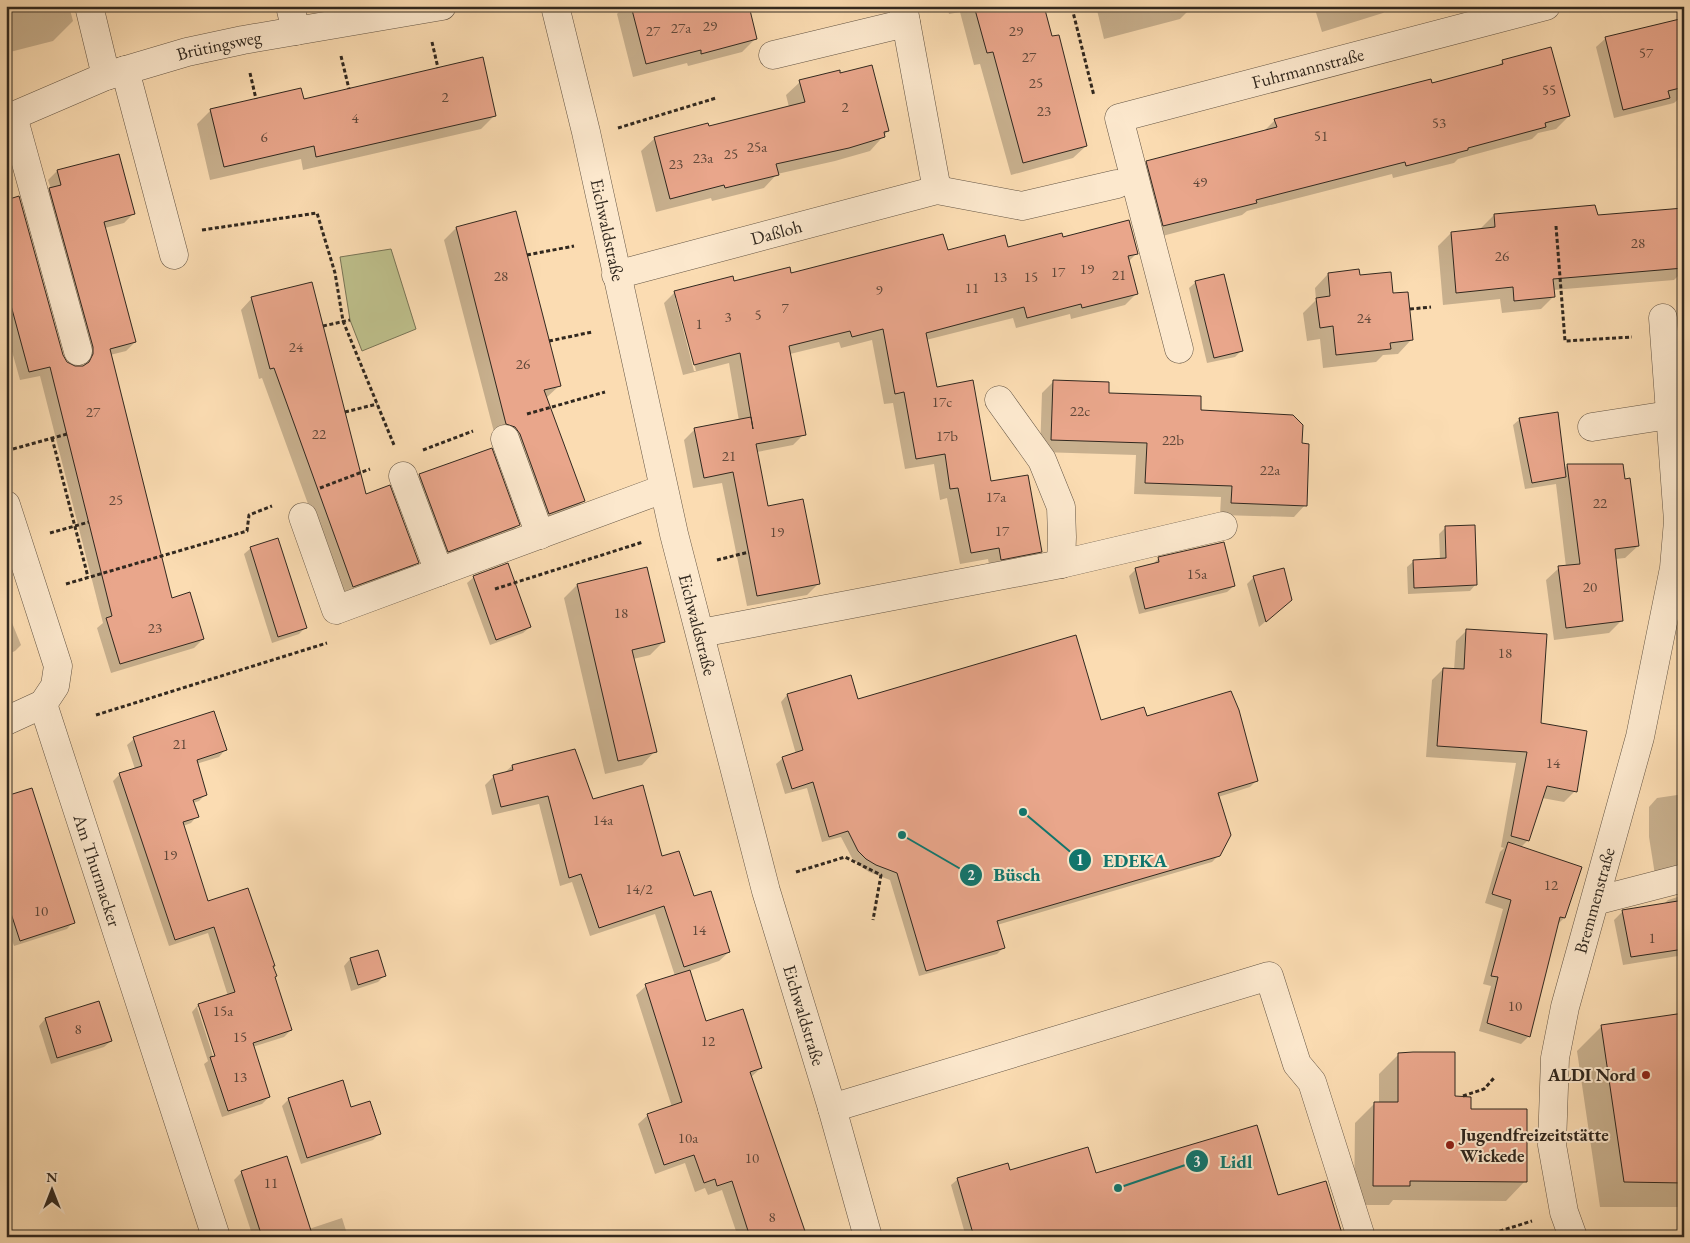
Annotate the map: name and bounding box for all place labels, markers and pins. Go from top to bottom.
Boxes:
callout: EDEKA [1068,843,1177,877]
callout: Büsch [959,858,1051,892]
place label: ALDI Nord [1547,1063,1636,1086]
marker: ALDI Nord [1640,1069,1652,1081]
place label: Jugendfreizeitstätte Wickede [1458,1123,1609,1167]
marker: Jugendfreizeitstätte Wickede [1444,1139,1456,1151]
callout: Lidl [1185,1144,1263,1178]

